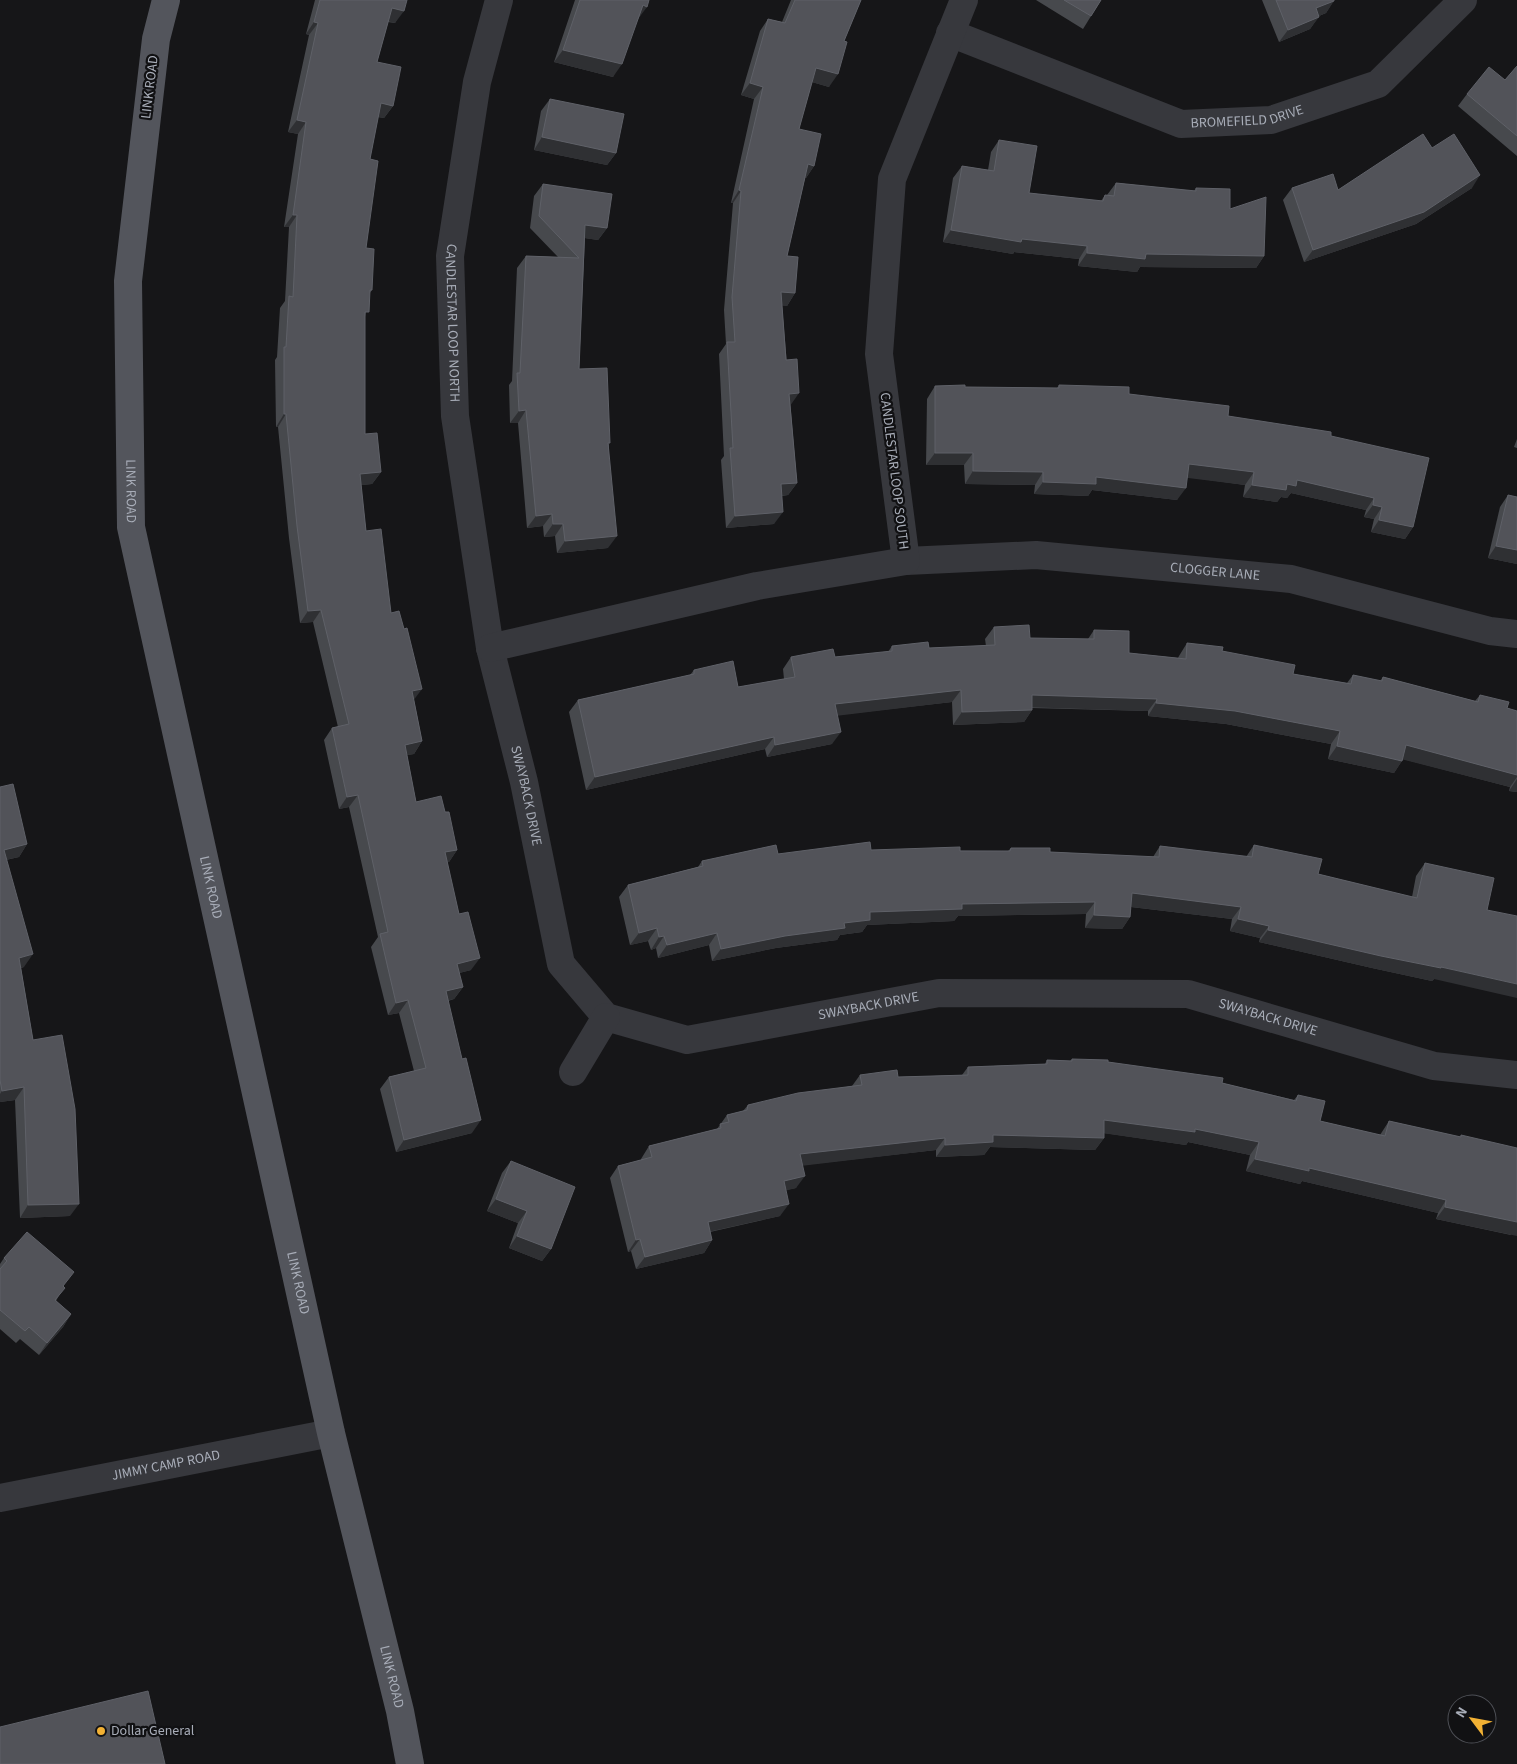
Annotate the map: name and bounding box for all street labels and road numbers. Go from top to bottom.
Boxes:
street label: LINK ROAD [136,54,164,120]
street label: BROMEFIELD DRIVE [1190,100,1306,134]
street label: CANDLESTAR LOOP NORTH [440,242,465,403]
street label: CANDLESTAR LOOP SOUTH [874,391,914,551]
street label: LINK ROAD [120,459,141,523]
street label: CLOGGER LANE [1169,558,1261,586]
street label: SWAYBACK DRIVE [505,744,547,848]
street label: LINK ROAD [194,854,227,921]
street label: SWAYBACK DRIVE [816,987,921,1025]
street label: SWAYBACK DRIVE [1216,993,1320,1041]
street label: LINK ROAD [281,1250,315,1316]
street label: JIMMY CAMP ROAD [110,1445,222,1486]
street label: LINK ROAD [374,1644,409,1710]

